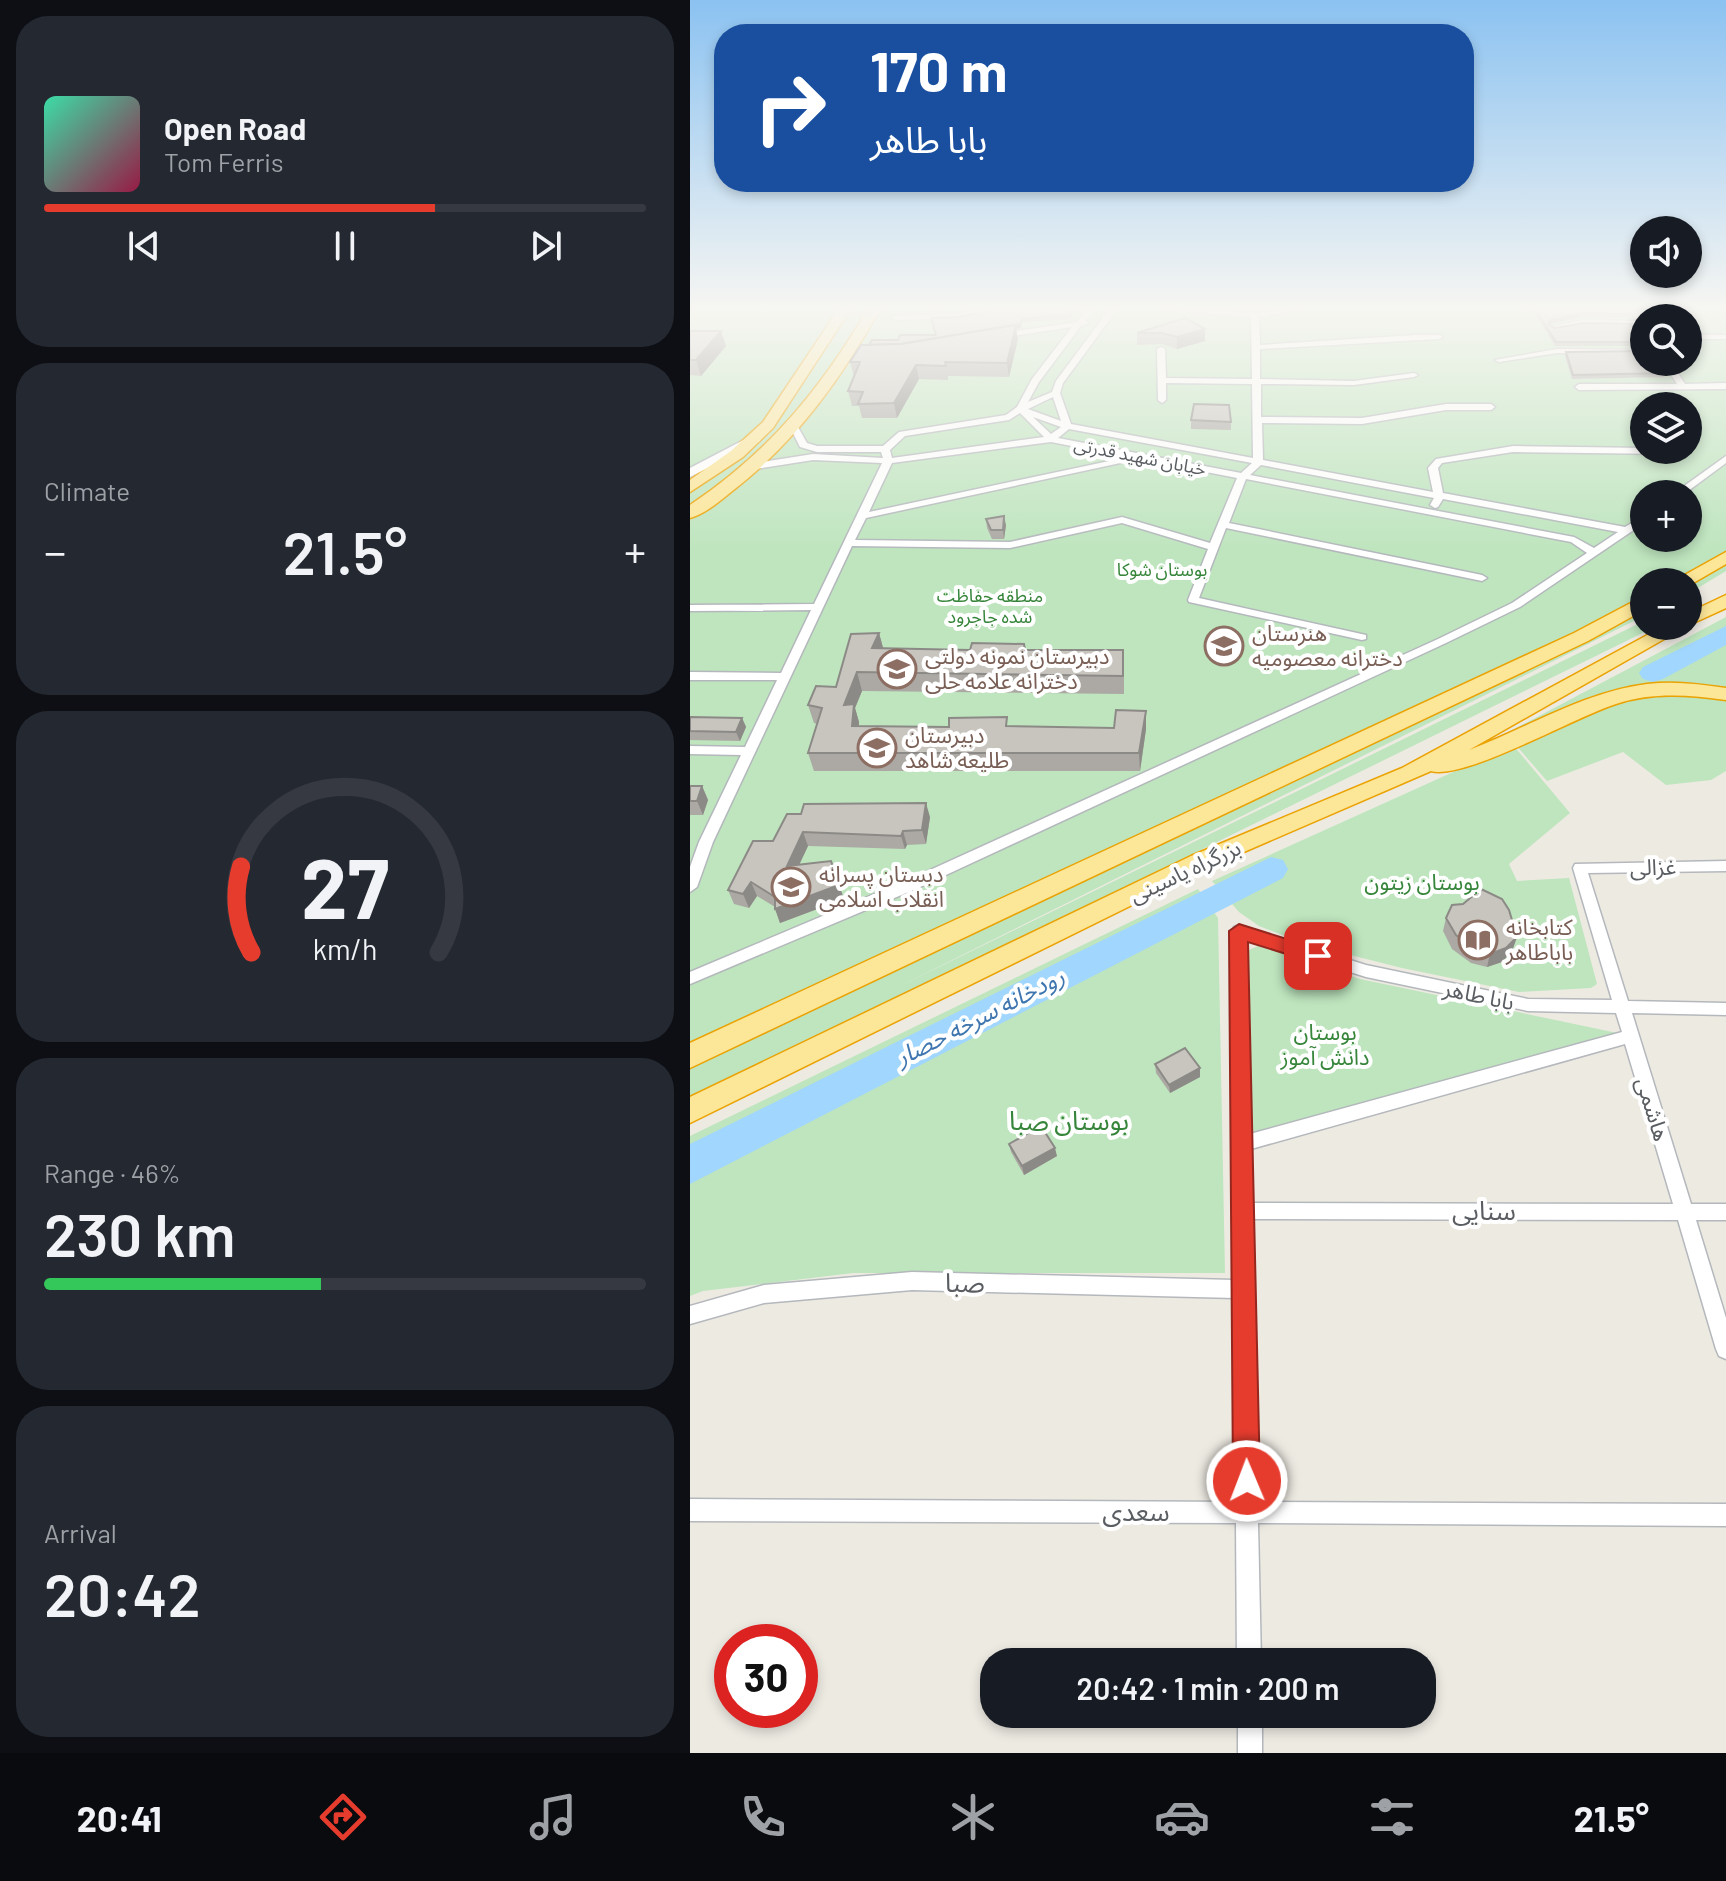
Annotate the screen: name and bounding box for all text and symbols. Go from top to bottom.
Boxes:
text: 170 m [870,36,1007,103]
icon: right [738,56,842,160]
text: Open Road [164,110,306,146]
text: بابا طاهر [870,117,987,160]
text: Tom Ferris [164,146,284,177]
map controls [1630,216,1702,640]
button: sound [1630,216,1702,288]
icon: previous [122,224,166,268]
icon: pause [323,224,367,268]
icon: next [524,224,568,268]
button: search [1630,304,1702,376]
button: layers [1630,392,1702,464]
street label: خیابان شهید قدرتی [1072,432,1208,481]
text: Climate [44,475,130,506]
button: + [1630,480,1702,552]
text: 21.5° [283,515,407,587]
text: − [44,524,66,577]
text: + [624,524,646,577]
park label: بوستان شوکا [1117,558,1207,581]
button: − [1630,568,1702,640]
park label: منطقه حفاظت شده جاجرود [937,584,1043,628]
place label: هنرستان دخترانه معصومیه [1252,619,1403,671]
school or university icon: هنرستان دخترانه معصومیه [1203,625,1245,667]
place label: دبیرستان نمونه دولتی دخترانه علامه حلی [925,642,1109,694]
school or university icon: دبیرستان نمونه دولتی دخترانه علامه حلی [876,648,918,690]
place label: دبیرستان طلیعه شاهد [905,721,1009,772]
school or university icon: دبیرستان طلیعه شاهد [856,727,898,769]
street label: بزرگراه یاسینی [1125,833,1245,909]
text: 27 [301,835,389,935]
street label: غزالی [1630,853,1676,880]
place label: دبستان پسرانه انقلاب اسلامی [819,860,944,912]
school or university icon: دبستان پسرانه انقلاب اسلامی [770,866,812,908]
park label: بوستان زیتون [1364,868,1480,896]
place label: کتابخانه باباطاهر [1505,913,1574,965]
library icon: کتابخانه باباطاهر [1457,919,1499,961]
pin [1284,922,1352,990]
text: km/h [313,931,377,966]
icon: arrive [1296,934,1340,978]
water label: رودخانه سرخه حصار [888,961,1069,1072]
street label: بابا طاهر [1440,974,1517,1015]
park label: بوستان دانش آموز [1279,1018,1370,1071]
street label: هاشمی [1631,1074,1676,1144]
park label: بوستان صبا [1009,1104,1129,1136]
text: Range · 46% [44,1157,181,1188]
street label: سنایی [1452,1194,1516,1226]
text: 230 km [44,1197,235,1269]
street label: صبا [945,1266,985,1297]
position arrow [1205,1439,1289,1523]
street label: سعدی [1102,1495,1170,1527]
text: Arrival [44,1517,117,1548]
text: 20:42 [44,1557,201,1629]
speed limit sign: 30 [714,1624,818,1728]
text: 20:42 · 1 min · 200 m [1077,1670,1339,1706]
icon: directions [315,1789,371,1845]
icon: music [525,1789,581,1845]
icon: phone [735,1789,791,1845]
icon: climate [945,1789,1001,1845]
icon: car [1154,1789,1210,1845]
icon: filters [1364,1789,1420,1845]
text: 20:41 [77,1796,162,1839]
text: 21.5° [1574,1796,1649,1839]

